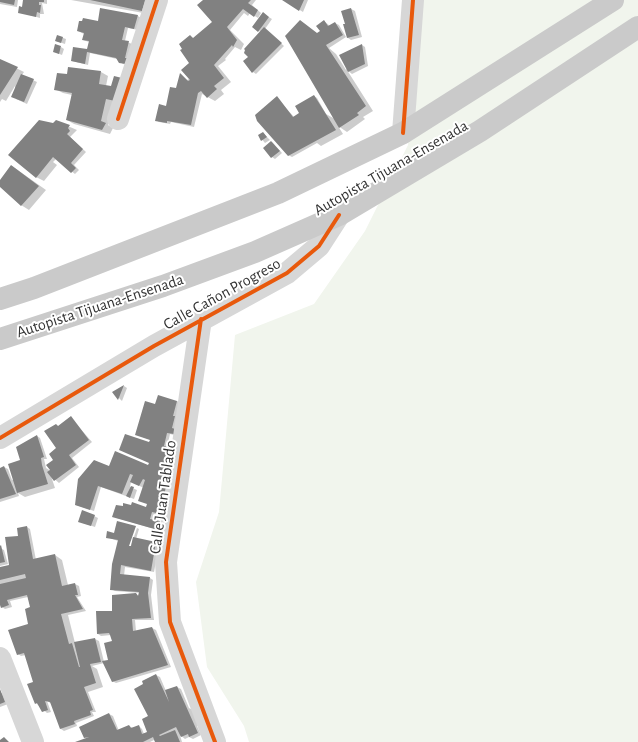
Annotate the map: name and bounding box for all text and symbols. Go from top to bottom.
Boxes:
street label: Autopista Tijuana-Ensenada [311,116,471,220]
street label: Calle Cañon Progreso [160,254,284,334]
street label: Autopista Tijuana-Ensenada [14,270,186,342]
street label: Calle Juan Tablado [146,439,180,555]

